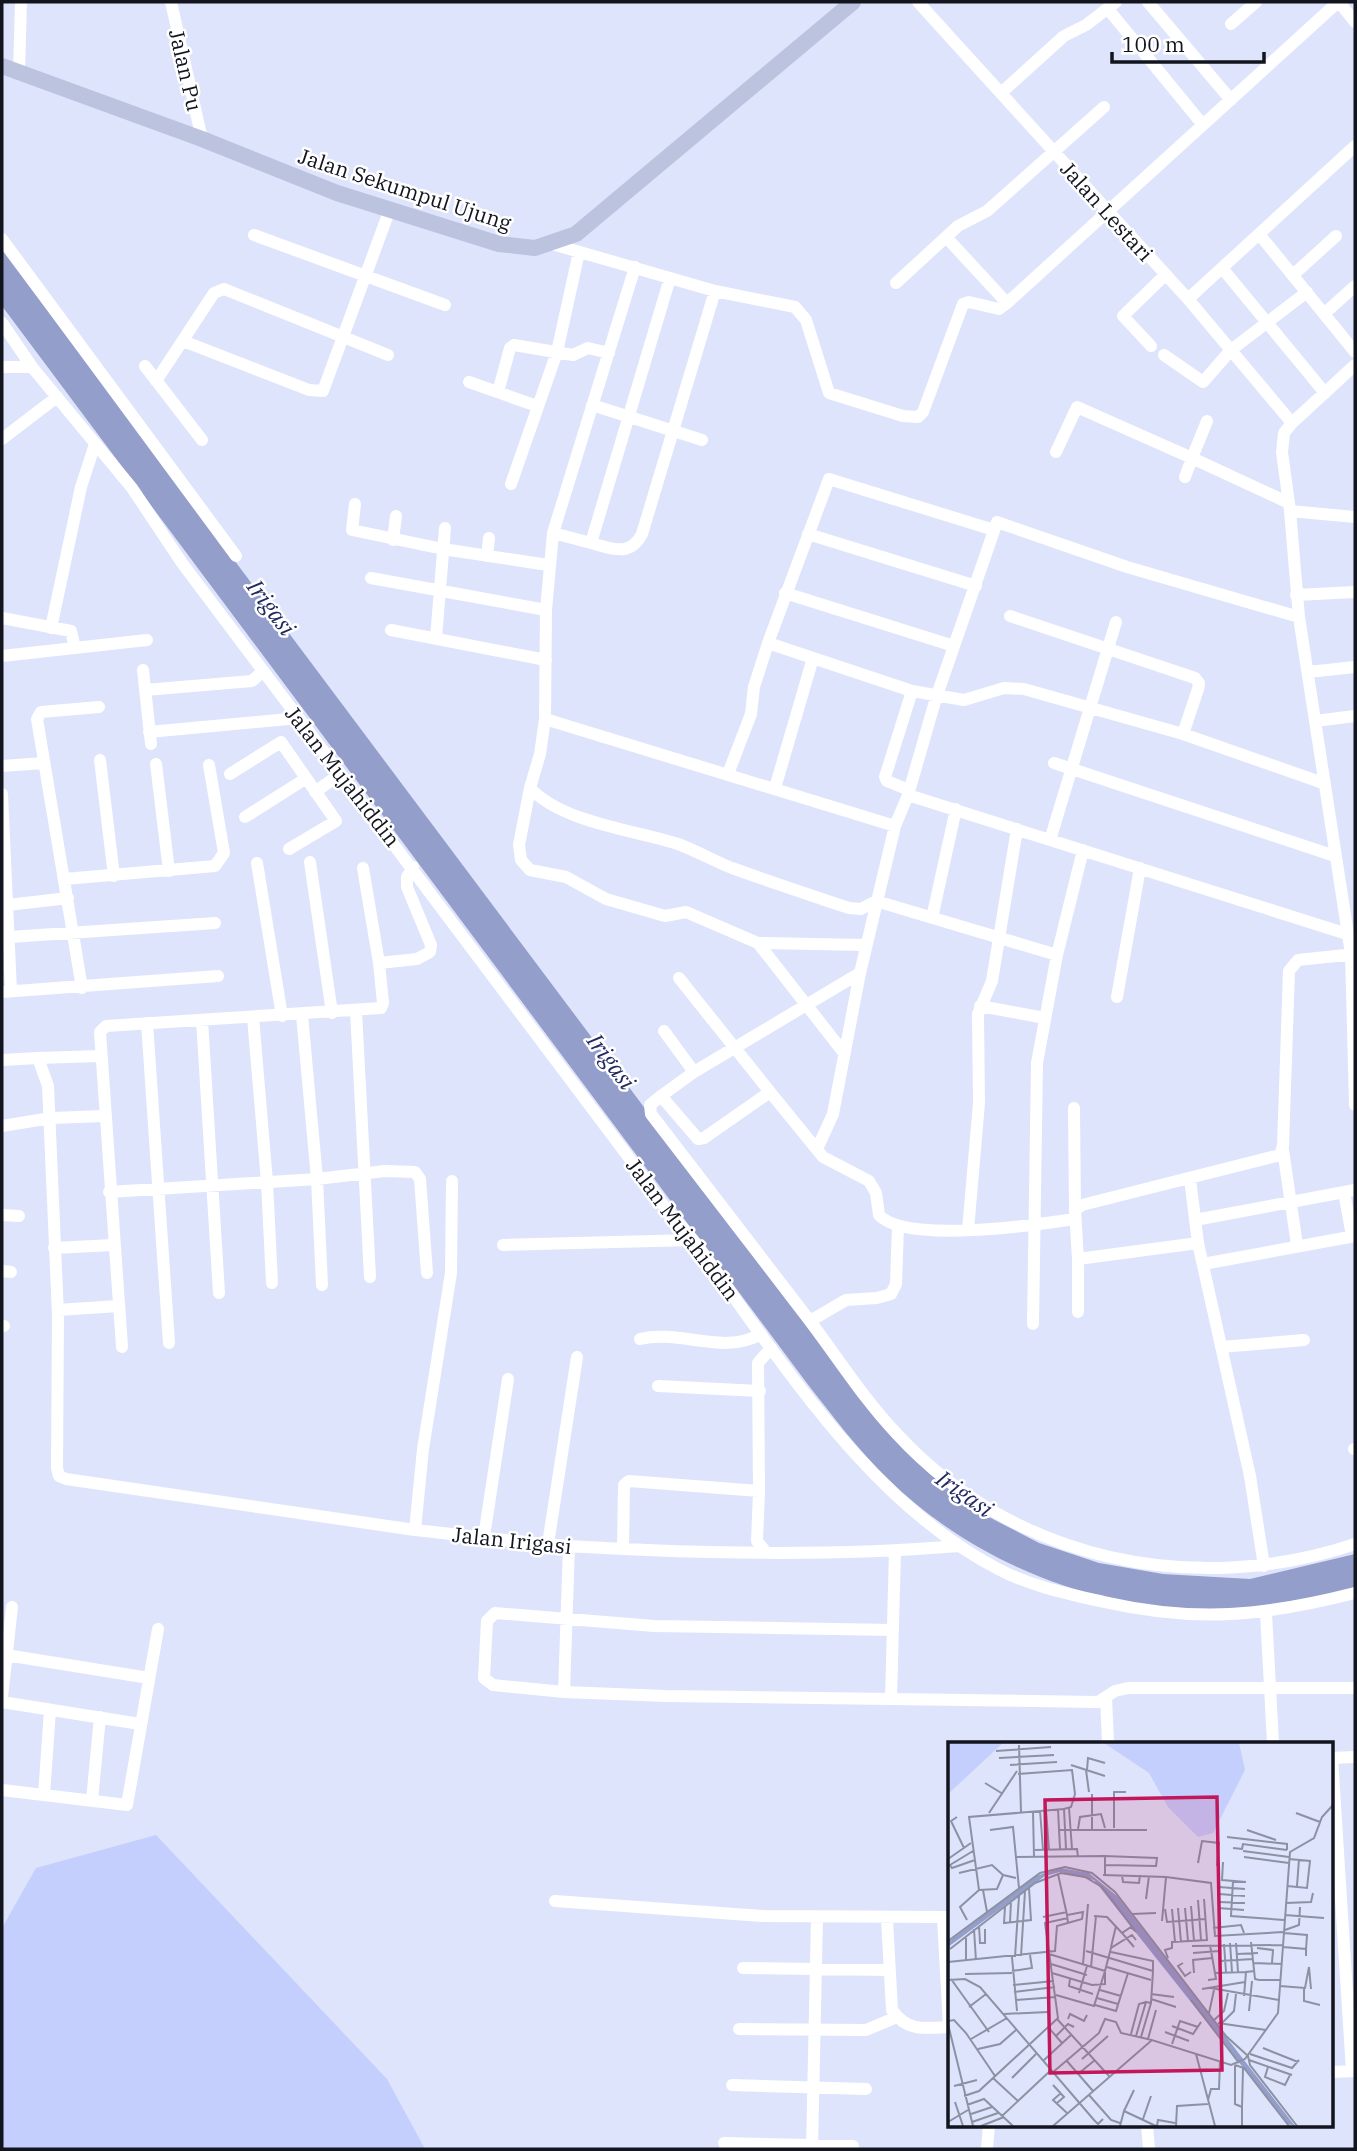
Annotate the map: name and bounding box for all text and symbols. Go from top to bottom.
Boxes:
scale bar [1112,21,1264,65]
street label: Jalan Pu [163,26,209,114]
text: 100 m [1122,30,1185,58]
street label: Jalan Sekumpul Ujung [295,141,516,237]
street label: Jalan Lestari [1055,155,1159,267]
water label: Irigasi [241,572,303,641]
street label: Jalan Mujahiddin [279,700,407,852]
water label: Irigasi [581,1026,643,1095]
street label: Jalan Mujahiddin [620,1152,746,1306]
water label: Irigasi [930,1462,999,1523]
street label: Jalan Irigasi [451,1520,573,1560]
inset map [948,1742,1332,2126]

